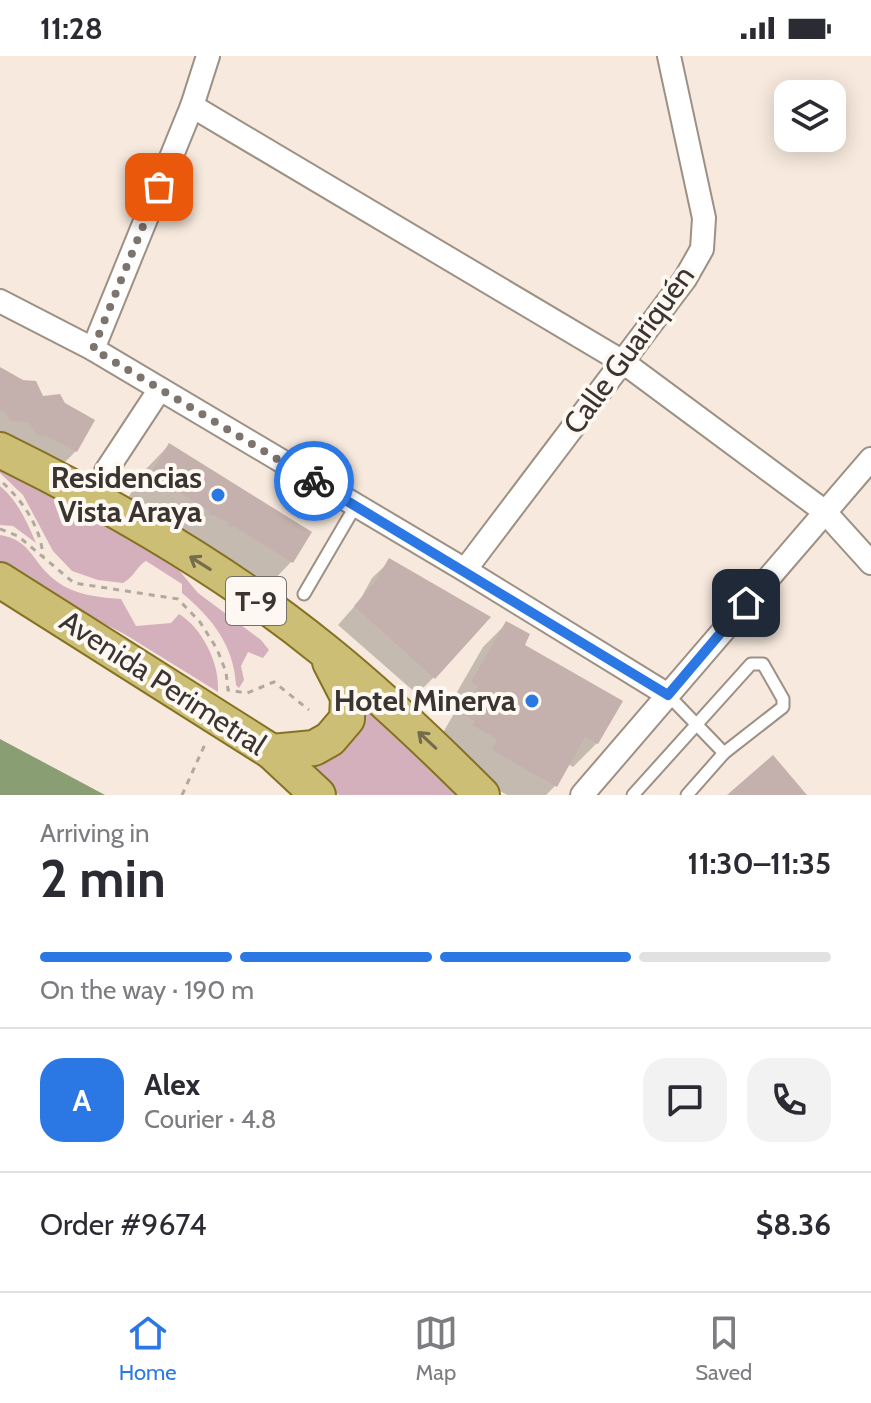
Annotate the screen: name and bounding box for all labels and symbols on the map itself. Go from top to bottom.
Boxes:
pin [125,153,193,221]
street label: Calle Guariquén [555,258,702,441]
courier [274,441,354,521]
place label: Residencias Vista Araya [51,459,202,530]
marker: Residencias Vista Araya [209,486,227,504]
one-way arrow [189,555,212,571]
pin [712,569,780,637]
road number: T-9 [226,577,286,625]
street label: Avenida Perimetral [53,602,273,763]
place label: Hotel Minerva [334,682,516,719]
marker: Hotel Minerva [523,692,541,710]
one-way arrow [417,732,437,750]

